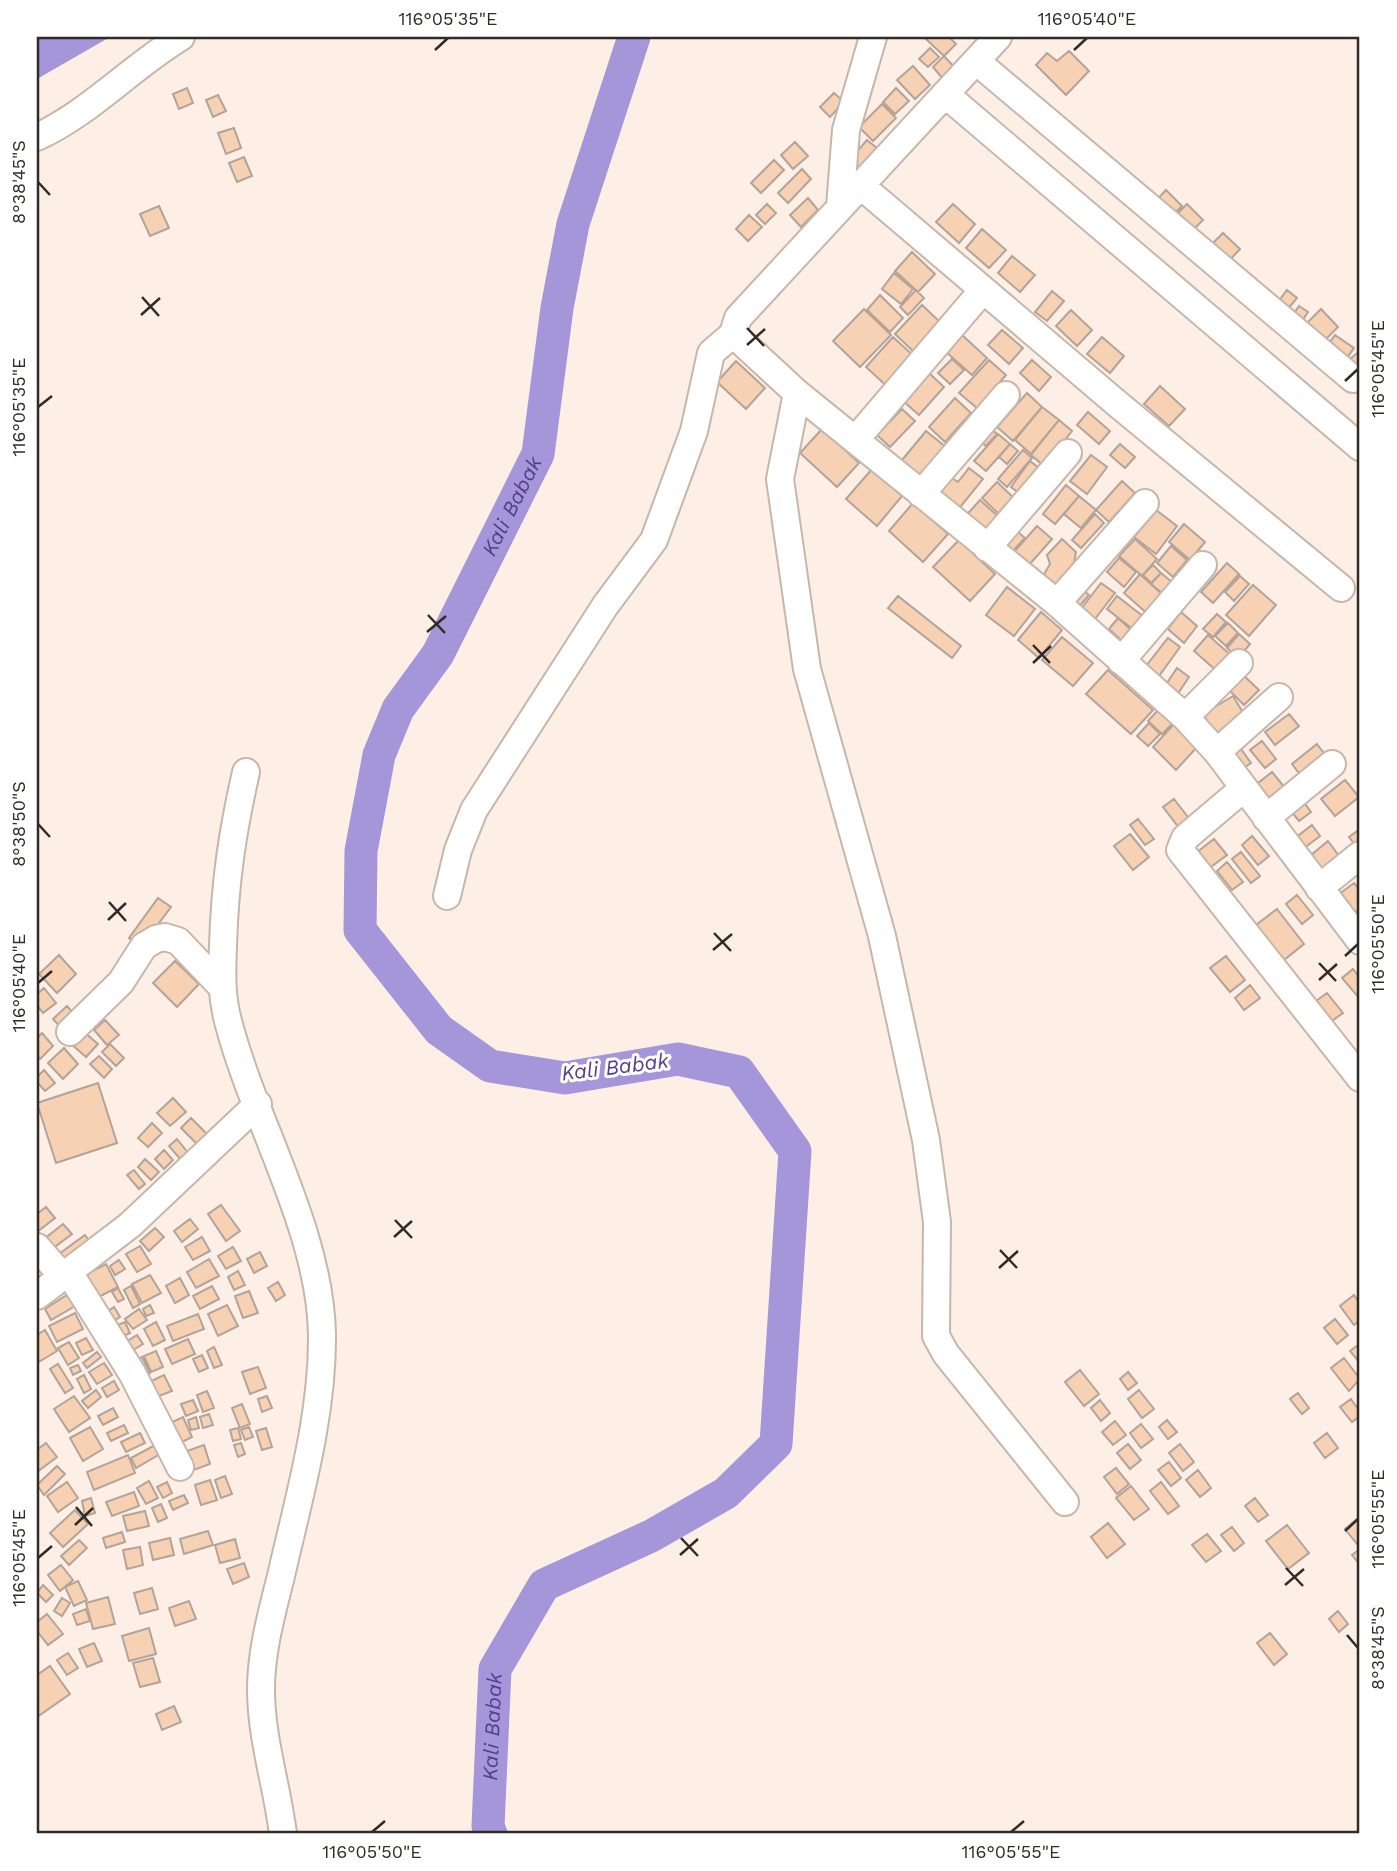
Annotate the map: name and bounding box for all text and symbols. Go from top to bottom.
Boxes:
text: 116°05'35"E [399,8,497,29]
text: 116°05'40"E [1038,8,1136,29]
text: 8°38'45"S [8,140,29,224]
text: 116°05'45"E [1367,320,1388,418]
text: 116°05'35"E [8,358,29,456]
water label: Kali Babak [476,452,547,560]
text: 8°38'50"S [8,781,29,867]
text: 116°05'50"E [1367,894,1388,994]
text: 116°05'40"E [8,934,29,1032]
water label: Kali Babak [560,1047,671,1085]
text: 116°05'55"E [1367,1470,1388,1568]
text: 116°05'45"E [8,1509,29,1607]
text: 8°38'45"S [1367,1606,1388,1690]
water label: Kali Babak [477,1672,507,1781]
text: 116°05'50"E [322,1841,422,1862]
text: 116°05'55"E [962,1841,1060,1862]

